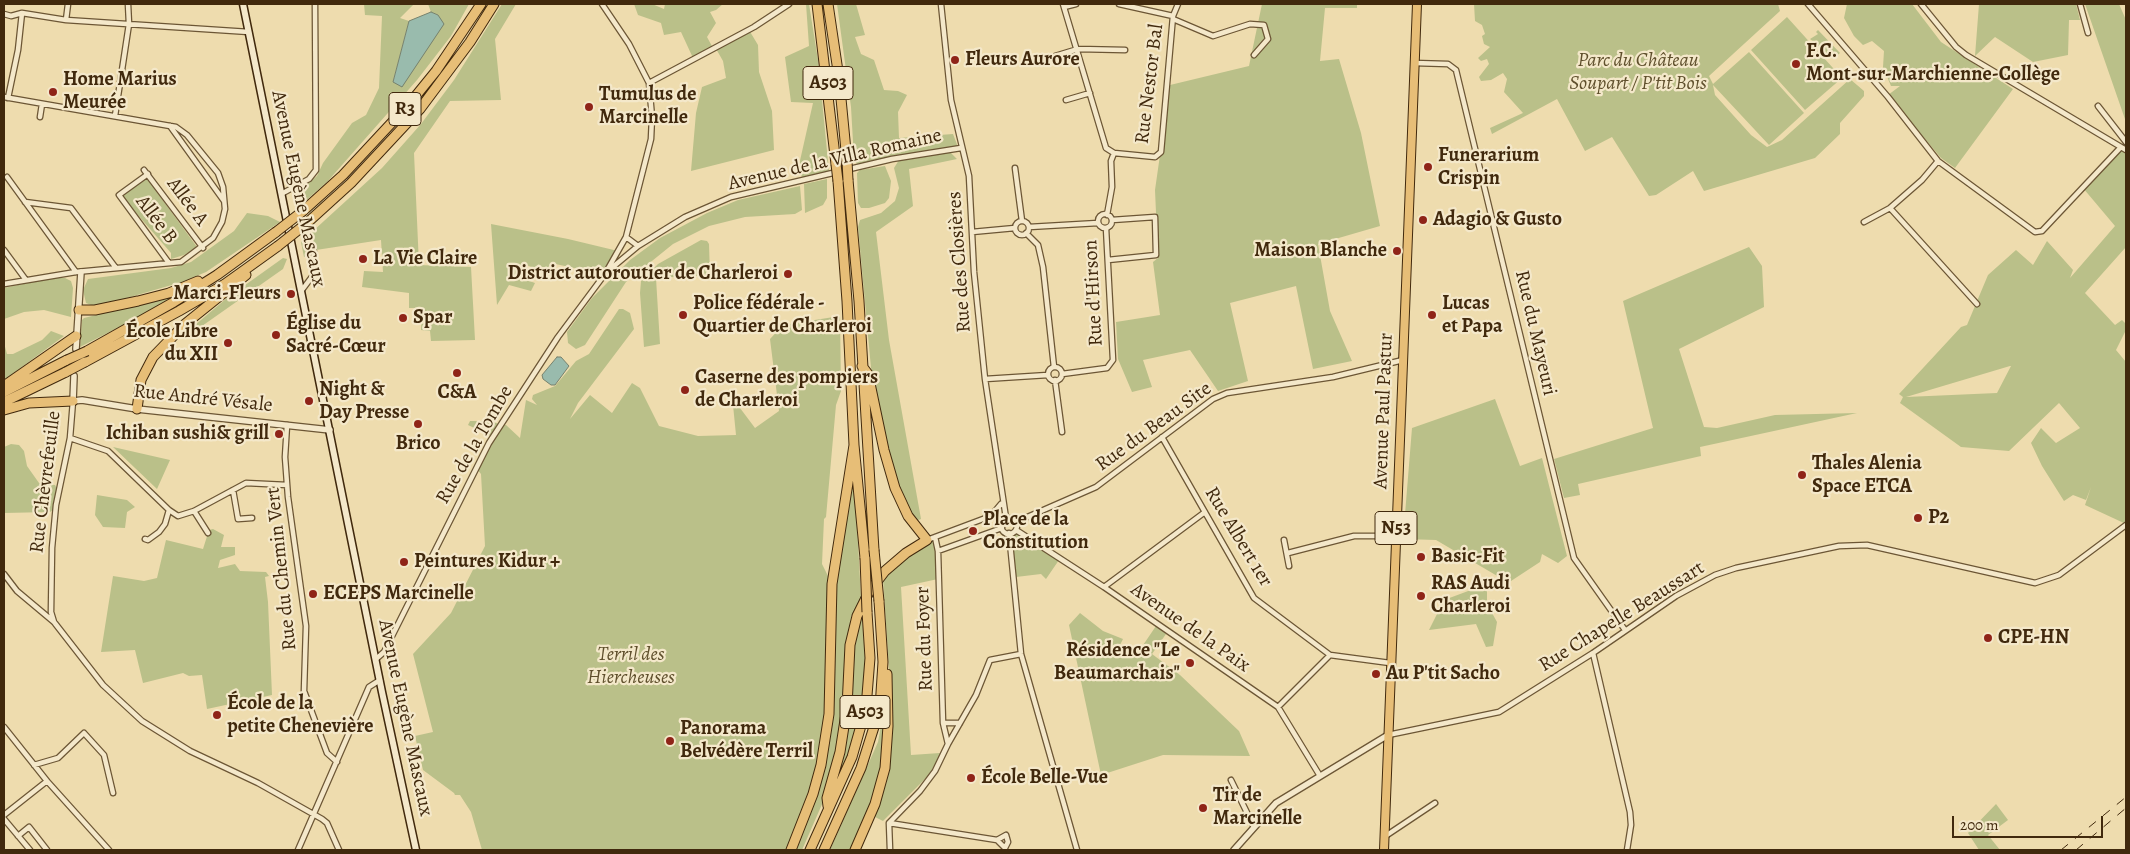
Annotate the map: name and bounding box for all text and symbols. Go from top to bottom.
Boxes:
street label: Rue Nestor Bal [1131,23,1169,145]
place label: F.C. Mont-sur-Marchienne-Collège [1806,40,2060,87]
place label: Fleurs Aurore [965,48,1080,72]
park label: Parc du Château Soupart / P'tit Bois [1569,49,1707,96]
marker: Fleurs Aurore [949,54,961,66]
marker: F.C. Mont-sur-Marchienne-Collège [1790,58,1802,70]
road number: A503 [803,66,853,100]
place label: Home Marius Meurée [63,68,177,115]
place label: Tumulus de Marcinelle [599,83,697,130]
marker: Home Marius Meurée [47,86,59,98]
street label: Avenue Eugène Mascaux [265,88,331,290]
road number: R3 [389,92,421,126]
marker: Tumulus de Marcinelle [583,101,595,113]
street label: Avenue de la Villa Romaine [726,124,944,196]
place label: Funerarium Crispin [1438,144,1539,191]
marker: Funerarium Crispin [1422,161,1434,173]
street label: Allée A [161,173,213,231]
street label: Allée B [130,191,182,249]
street label: Rue des Closières [943,191,977,333]
place label: Adagio & Gusto [1433,208,1562,232]
marker: Adagio & Gusto [1417,214,1429,226]
street label: Rue d'Hirson [1079,239,1109,347]
place label: Maison Blanche [1254,239,1387,263]
marker: Maison Blanche [1391,245,1403,257]
place label: La Vie Claire [373,247,477,271]
marker: La Vie Claire [357,253,369,265]
place label: District autoroutier de Charleroi [507,262,778,286]
marker: District autoroutier de Charleroi [782,268,794,280]
street label: Rue du Mayeuri [1509,268,1561,398]
place label: Marci-Fleurs [173,282,281,306]
marker: Marci-Fleurs [285,288,297,300]
place label: Police fédérale - Quartier de Charleroi [693,292,872,339]
place label: Lucas et Papa [1442,292,1503,339]
place label: Spar [413,306,452,330]
marker: Police fédérale - Quartier de Charleroi [677,309,689,321]
marker: Lucas et Papa [1426,309,1438,321]
place label: Église du Sacré-Cœur [286,312,386,359]
marker: Spar [397,312,409,324]
place label: École Libre du XII [126,320,218,367]
marker: Église du Sacré-Cœur [270,329,282,341]
street label: Avenue Paul Pastur [1369,333,1399,489]
marker: École Libre du XII [222,337,234,349]
place label: Caserne des pompiers de Charleroi [695,366,878,413]
marker: C&A [451,367,463,379]
street label: Rue du Beau Site [1091,377,1217,477]
place label: Night & Day Presse [319,378,409,425]
street label: Rue André Vésale [132,380,274,418]
place label: C&A [437,381,477,405]
street label: Rue de la Tombe [431,382,519,508]
marker: Caserne des pompiers de Charleroi [679,384,691,396]
marker: Night & Day Presse [303,395,315,407]
street label: Rue Chèvrefeuille [25,409,67,555]
marker: Brico [412,418,424,430]
place label: Ichiban sushi& grill [106,422,269,446]
marker: Ichiban sushi& grill [273,428,285,440]
place label: Brico [395,432,441,456]
place label: Thales Alenia Space ETCA [1812,452,1922,499]
marker: Thales Alenia Space ETCA [1796,469,1808,481]
street label: Rue Albert 1er [1199,483,1277,591]
street label: Rue du Chemin Vert [261,486,303,652]
place label: P2 [1928,506,1949,530]
place label: Place de la Constitution [983,508,1089,555]
road number: N53 [1375,512,1417,544]
marker: P2 [1912,512,1924,524]
marker: Place de la Constitution [967,525,979,537]
place label: Basic-Fit [1431,545,1505,569]
place label: Peintures Kidur + [414,550,560,574]
marker: Basic-Fit [1415,551,1427,563]
marker: Peintures Kidur + [398,556,410,568]
street label: Rue Chapelle Beaussart [1535,556,1709,678]
place label: RAS Audi Charleroi [1431,572,1511,619]
street label: Avenue de la Paix [1126,578,1254,678]
place label: ECEPS Marcinelle [323,582,474,606]
street label: Rue du Foyer [911,586,939,692]
marker: ECEPS Marcinelle [307,588,319,600]
marker: RAS Audi Charleroi [1415,590,1427,602]
street label: Avenue Eugène Mascaux [372,617,438,819]
place label: CPE-HN [1998,626,2069,650]
marker: CPE-HN [1982,632,1994,644]
place label: Résidence "Le Beaumarchais" [1054,639,1180,686]
park label: Terril des Hiercheuses [587,643,675,690]
marker: Résidence "Le Beaumarchais" [1184,657,1196,669]
place label: Au P'tit Sacho [1386,662,1500,686]
marker: Au P'tit Sacho [1370,668,1382,680]
place label: École de la petite Chenevière [227,692,373,739]
road number: A503 [840,696,890,729]
marker: École de la petite Chenevière [211,709,223,721]
place label: Panorama Belvédère Terril [680,717,813,764]
marker: Panorama Belvédère Terril [664,735,676,747]
place label: École Belle-Vue [981,766,1108,790]
marker: École Belle-Vue [965,772,977,784]
place label: Tir de Marcinelle [1213,784,1302,831]
marker: Tir de Marcinelle [1197,802,1209,814]
scale bar [1955,806,2106,838]
text: 200 m [1960,815,1999,835]

